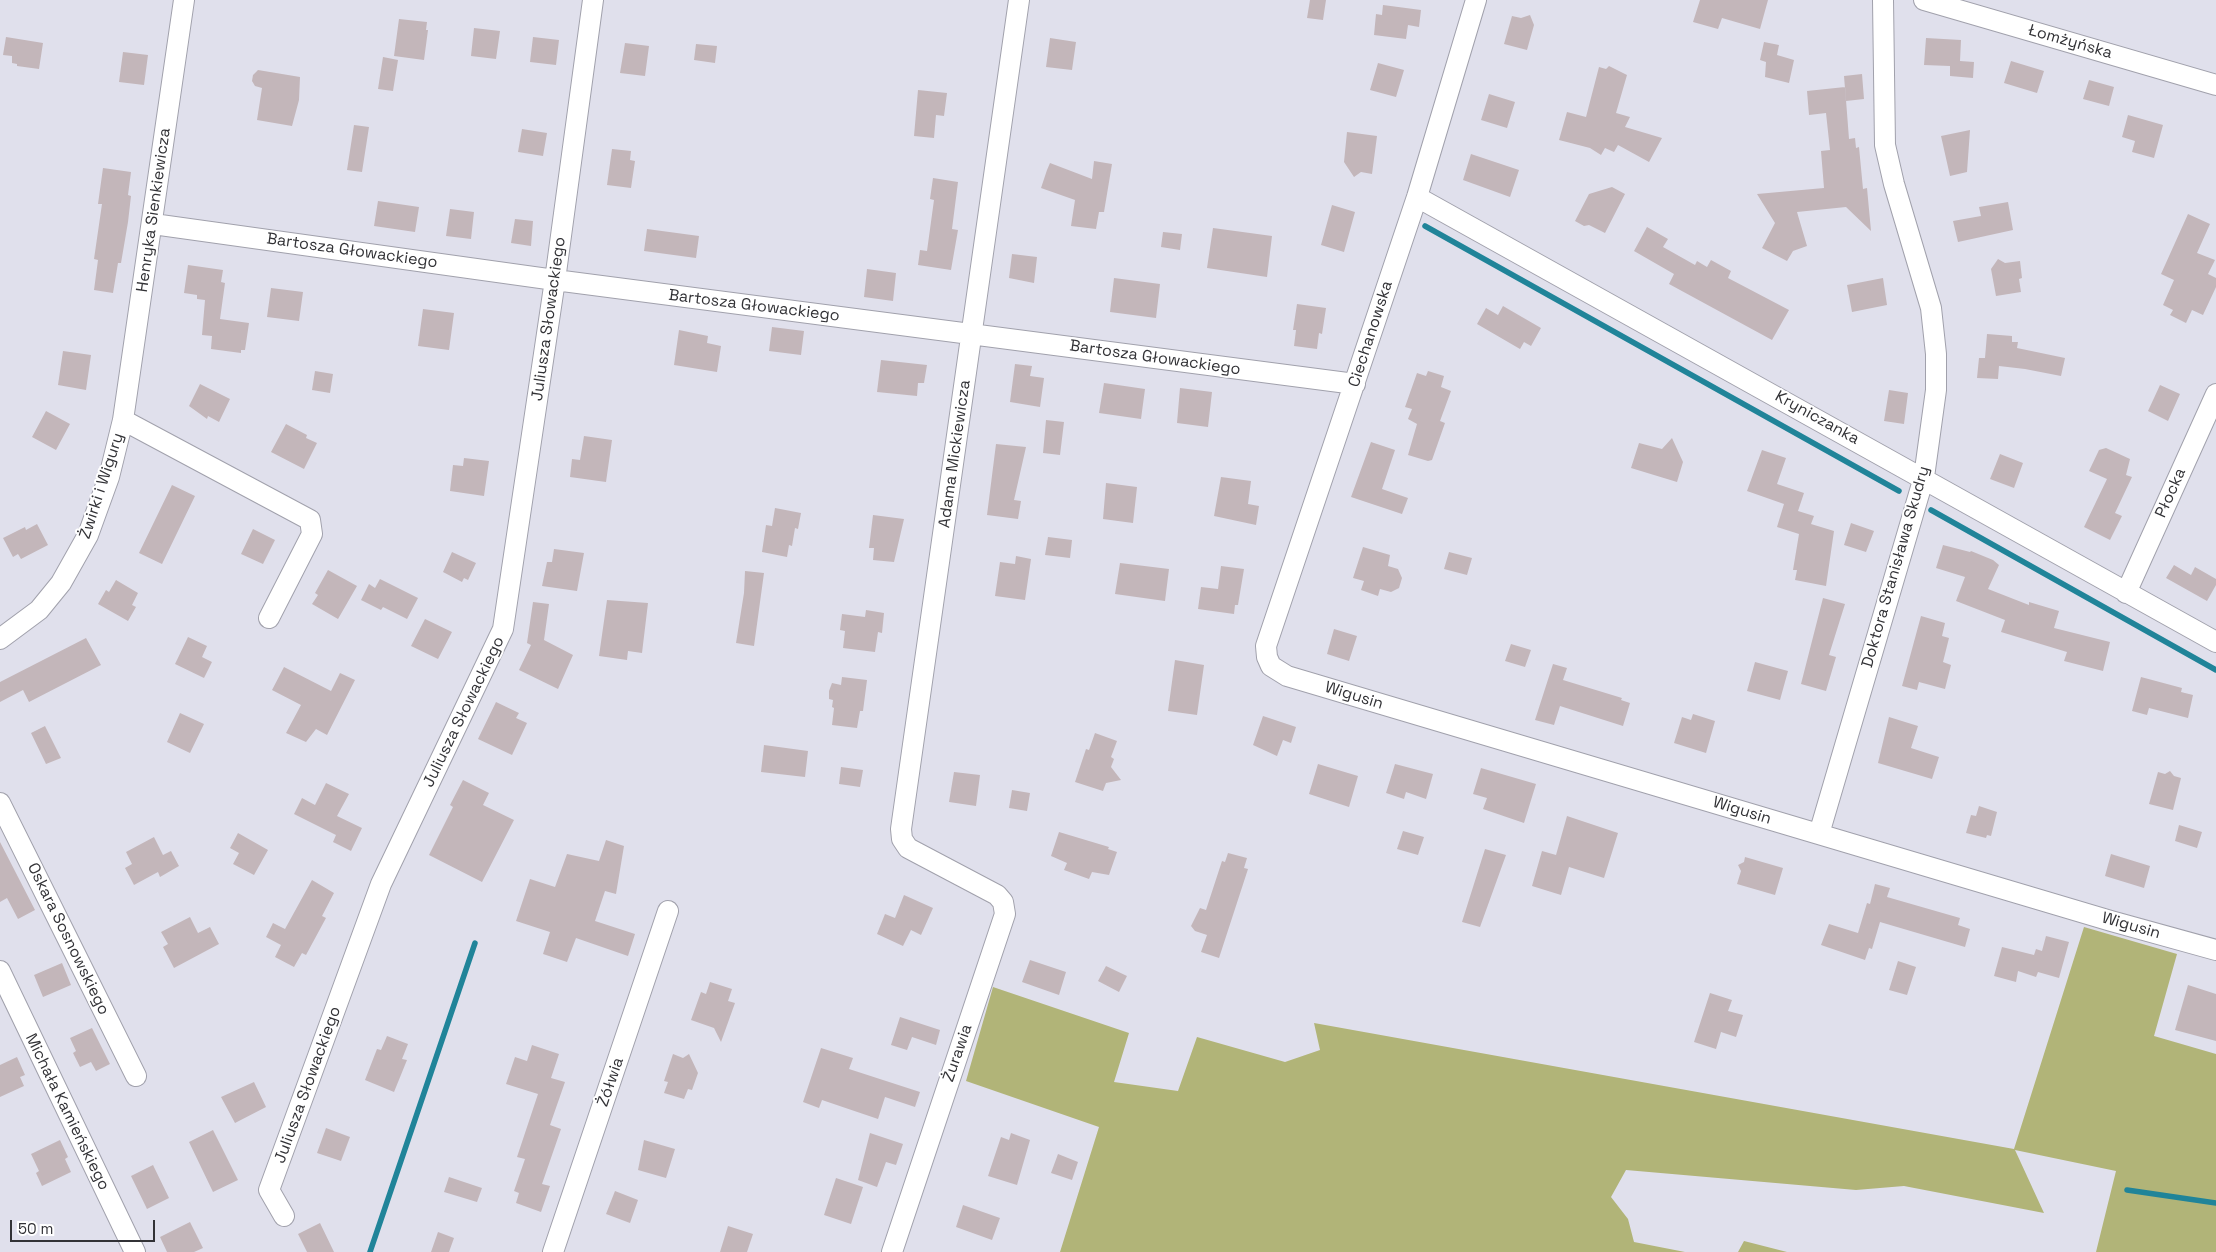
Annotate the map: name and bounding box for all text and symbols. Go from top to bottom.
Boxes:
street label: Łomżyńska [2025,21,2115,63]
street label: Henryka Sienkiewicza [133,127,175,293]
street label: Bartosza Głowackiego [265,229,439,273]
street label: Juliusza Słowackiego [528,236,570,402]
street label: Ciechanowska [1345,278,1397,390]
street label: Bartosza Głowackiego [667,286,841,326]
street label: Bartosza Głowackiego [1068,336,1242,380]
street label: Adama Mickiewicza [935,379,975,529]
street label: Kryniczanka [1771,387,1863,449]
street label: Żwirki i Wigury [76,431,128,541]
street label: Doktora Stanisława Skudry [1858,464,1934,670]
street label: Płocka [2152,465,2190,521]
street label: Juliusza Słowackiego [419,633,509,791]
street label: Wigusin [1322,678,1386,714]
street label: Wigusin [1710,793,1774,829]
street label: Oskara Sosnowskiego [23,860,113,1018]
street label: Wigusin [2099,908,2163,944]
street label: Juliusza Słowackiego [271,1004,345,1166]
street label: Żurawia [939,1022,977,1084]
street label: Michała Kamieńskiego [21,1031,113,1193]
street label: Żółwia [594,1055,628,1109]
scale bar [12,1210,158,1242]
text: 50 m [18,1219,53,1238]

